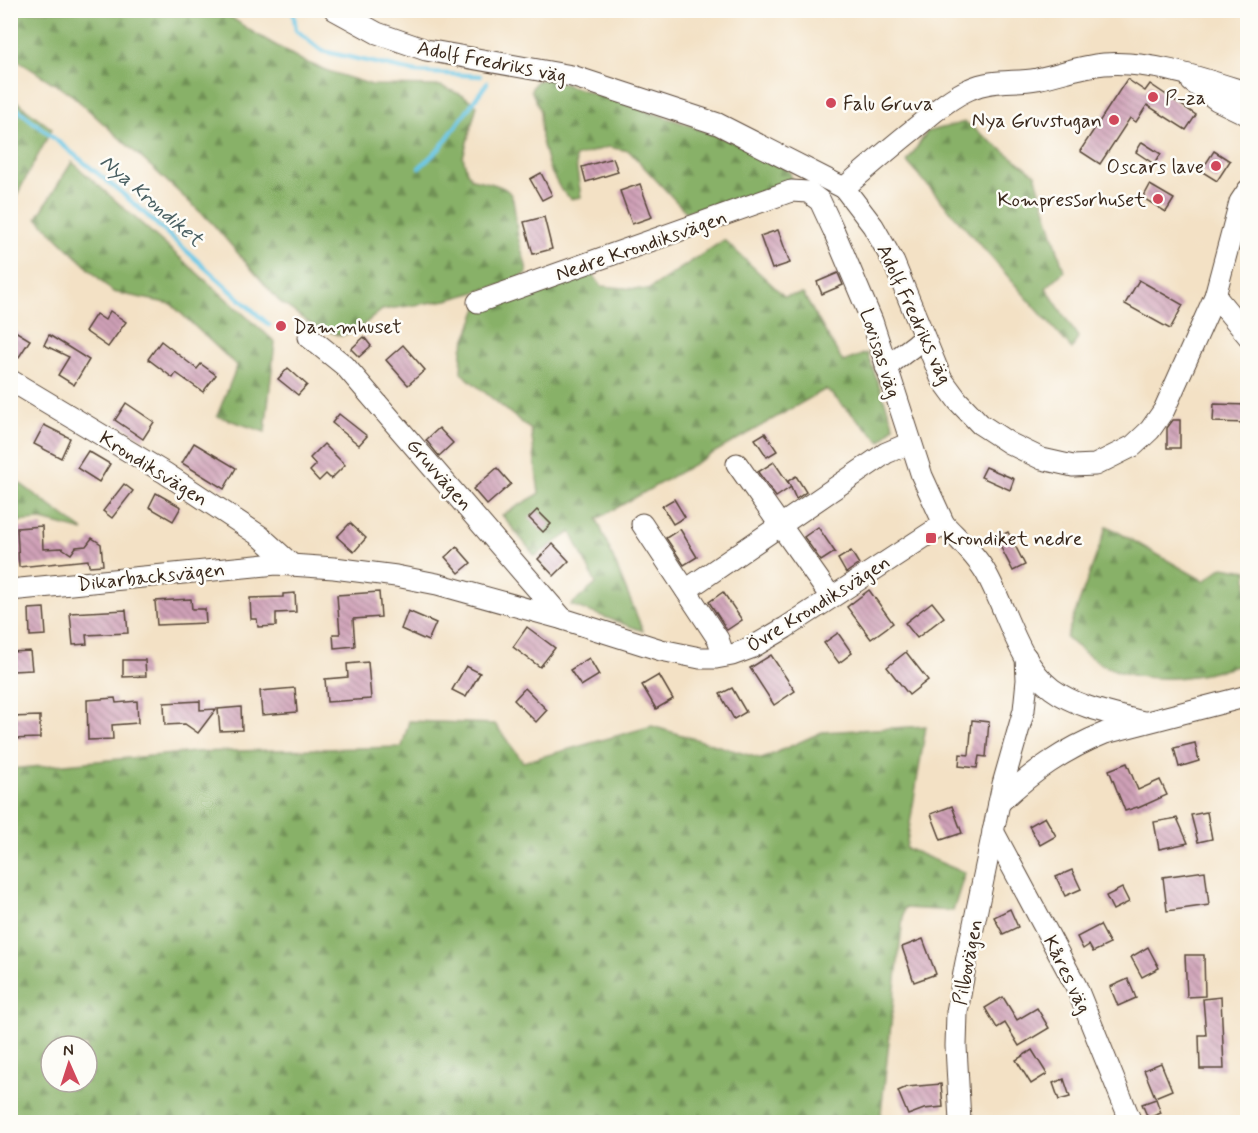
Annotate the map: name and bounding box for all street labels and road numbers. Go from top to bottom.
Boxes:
street label: Adolf Fredriks väg [415,35,569,90]
street label: Nedre Krondiksvägen [552,204,731,288]
street label: Adolf Fredriks väg [869,240,958,389]
street label: Lovisas väg [852,305,907,402]
street label: Krondiksvägen [94,425,213,513]
street label: Gruvvägen [400,433,478,517]
street label: Övre Krondiksvägen [742,549,896,659]
street label: Dikarbacksvägen [76,556,226,599]
street label: Pilbovägen [947,917,990,1008]
street label: Kåres väg [1036,931,1097,1018]

